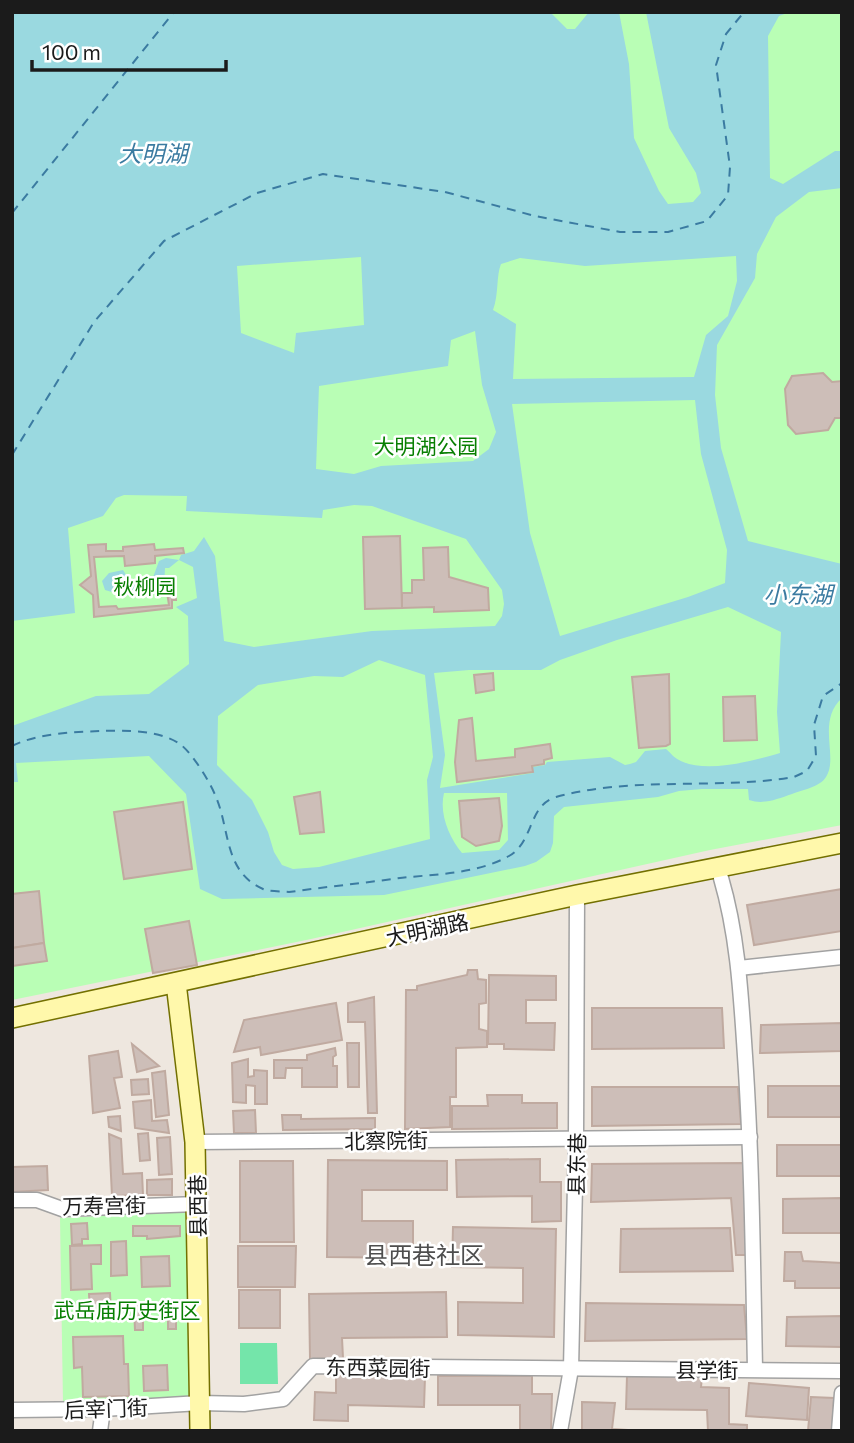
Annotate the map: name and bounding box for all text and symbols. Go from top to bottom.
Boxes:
scale bar [32,28,226,72]
text: 100 m [42,39,101,64]
water label: 大明湖 [119,139,191,167]
park label: 大明湖公园 [374,433,479,458]
park label: 秋柳园 [114,573,177,598]
water label: 小东湖 [764,580,836,608]
street label: 大明湖路 [383,908,471,950]
street label: 北察院街 [344,1127,428,1153]
street label: 县东巷 [563,1132,589,1196]
street label: 县西巷 [184,1174,210,1238]
street label: 万寿宫街 [62,1192,146,1218]
district label: 县西巷社区 [364,1240,484,1269]
park label: 武岳庙历史街区 [54,1297,201,1322]
street label: 东西菜园街 [325,1354,431,1380]
street label: 县学街 [676,1357,739,1382]
street label: 后宰门街 [64,1394,148,1422]

